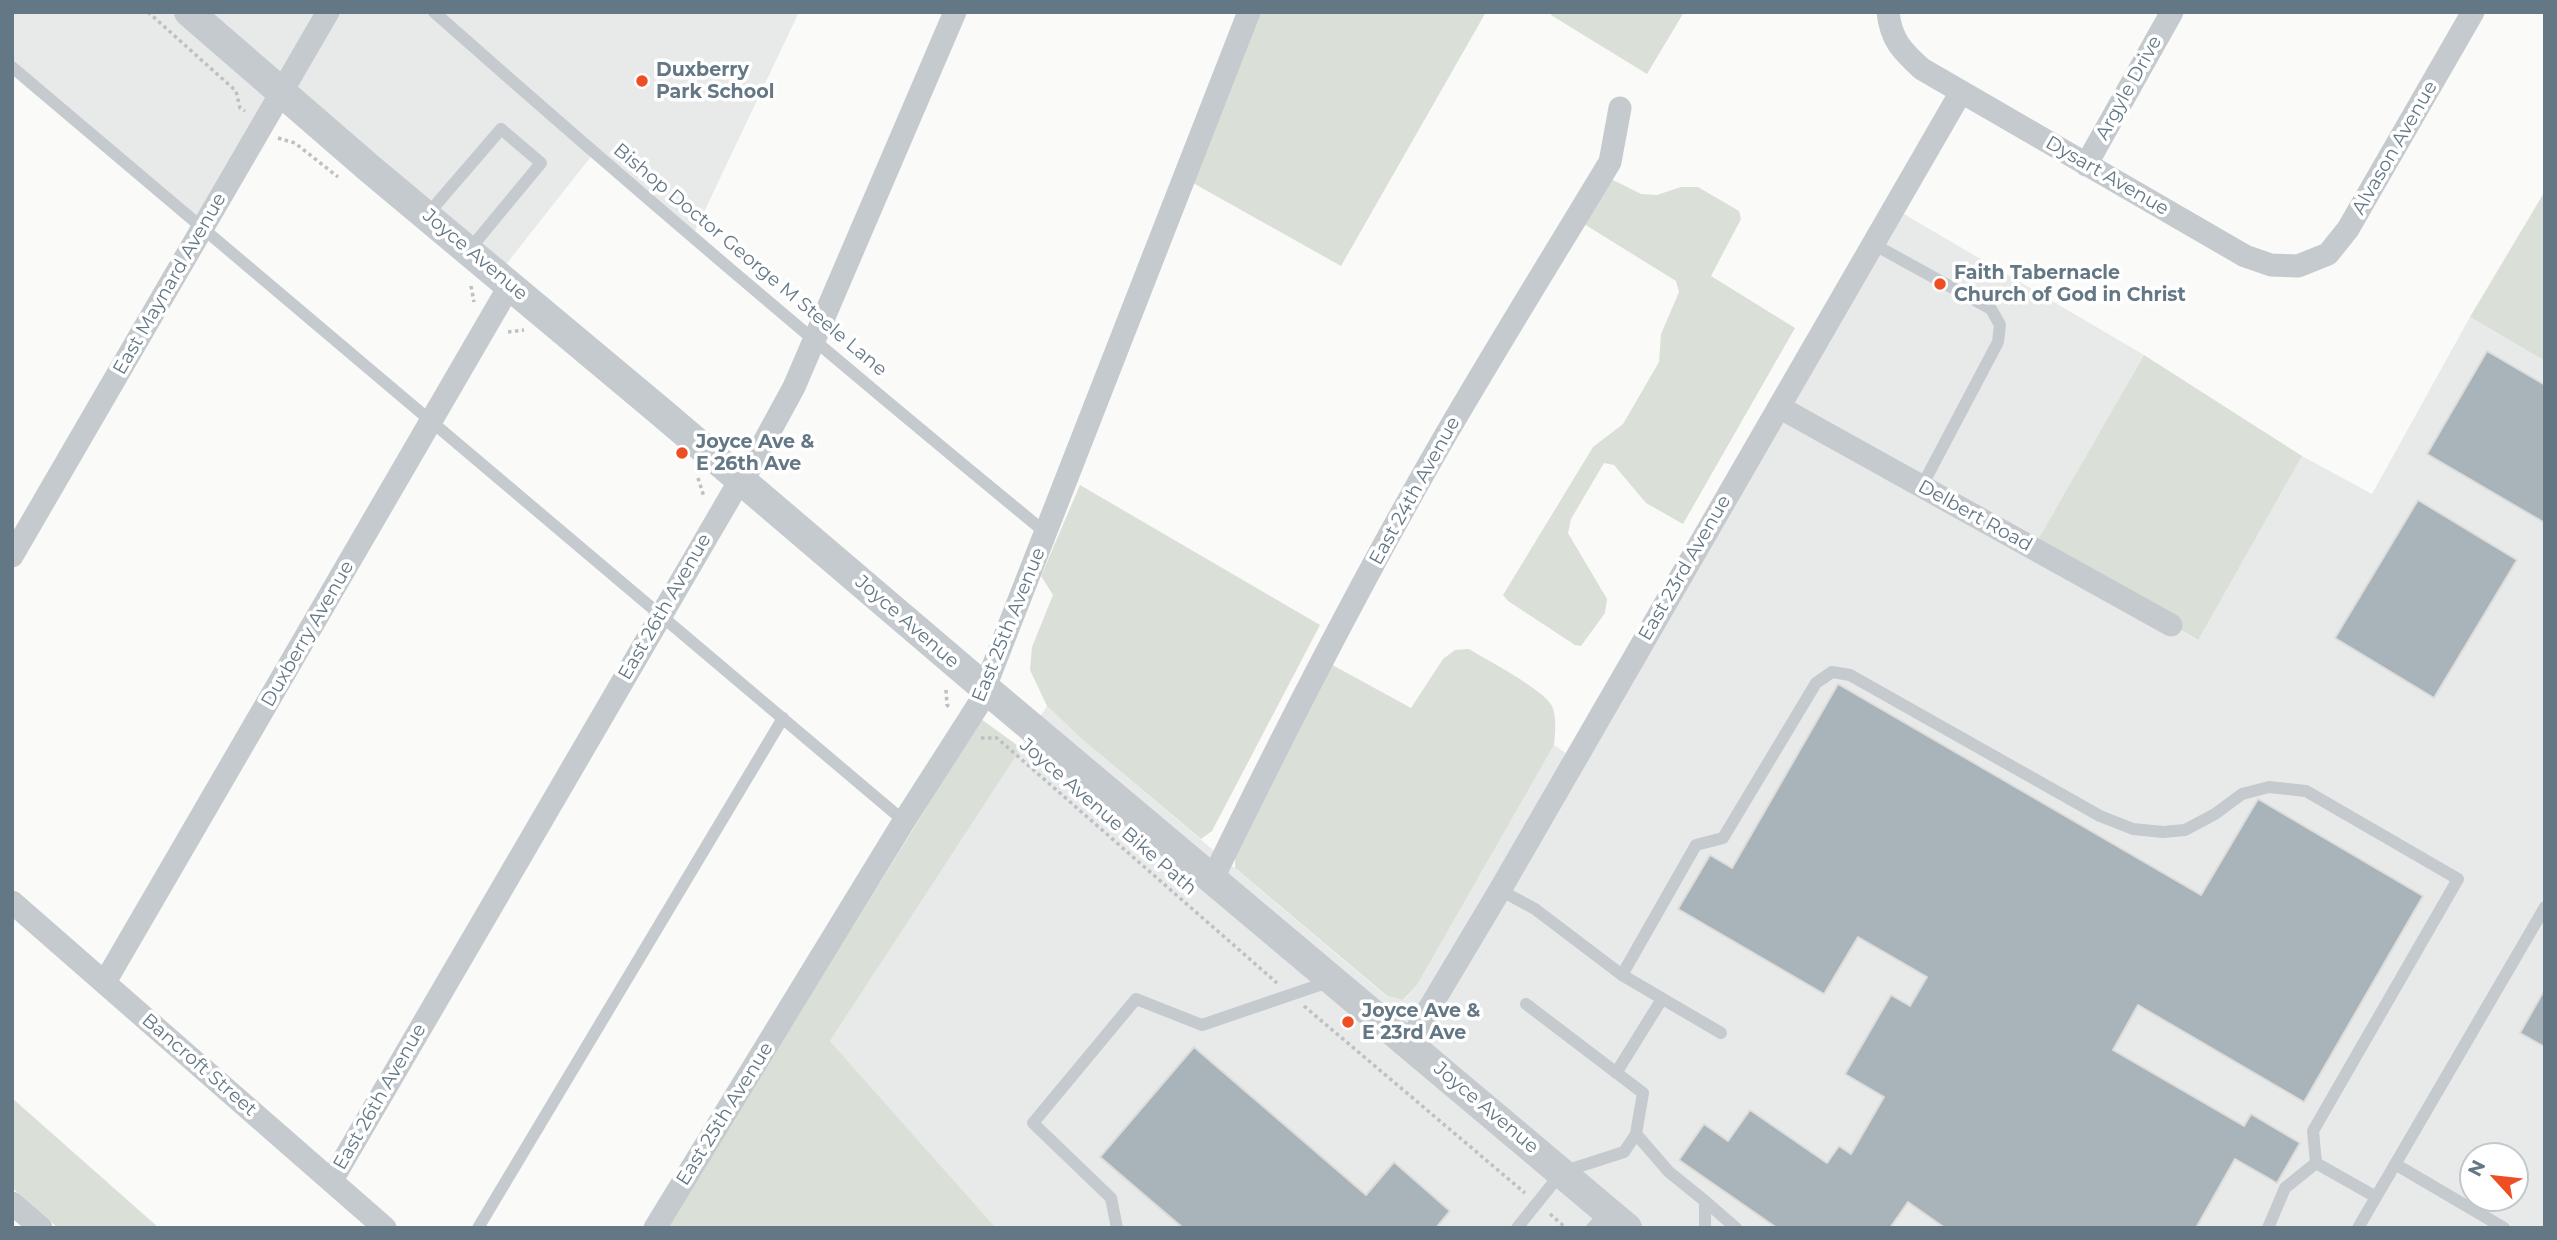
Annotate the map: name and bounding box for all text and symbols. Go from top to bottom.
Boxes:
street label: Argyle Drive [2091,32,2167,144]
place label: Duxberry Park School [656,59,774,103]
marker: Duxberry Park School [634,73,650,89]
street label: Alvason Avenue [2347,77,2443,219]
street label: Dysart Avenue [2041,131,2173,221]
street label: Bishop Doctor George M Steele Lane [609,139,891,381]
street label: East Maynard Avenue [109,189,231,379]
street label: Joyce Avenue [418,205,532,305]
place label: Faith Tabernacle Church of God in Christ [1954,262,2186,306]
marker: Faith Tabernacle Church of God in Christ [1932,276,1948,292]
street label: East 24th Avenue [1365,413,1465,569]
place label: Joyce Ave & E 26th Ave [696,431,814,475]
marker: Joyce Ave & E 26th Ave [674,445,690,461]
street label: Delbert Road [1914,475,2036,557]
street label: East 23rd Avenue [1634,491,1736,645]
street label: East 26th Avenue [614,530,716,684]
street label: East 25th Avenue [968,544,1050,706]
street label: Duxberry Avenue [257,557,359,711]
street label: Joyce Avenue [851,571,963,673]
street label: Joyce Avenue Bike Path [1015,734,1201,900]
place label: Joyce Ave & E 23rd Ave [1362,1000,1480,1044]
street label: Bancroft Street [137,1009,261,1121]
marker: Joyce Ave & E 23rd Ave [1340,1014,1356,1030]
street label: East 26th Avenue [329,1020,431,1174]
street label: East 25th Avenue [672,1038,778,1190]
street label: Joyce Avenue [1429,1058,1543,1158]
north arrow [2459,1142,2529,1212]
text: N [2463,1156,2490,1180]

